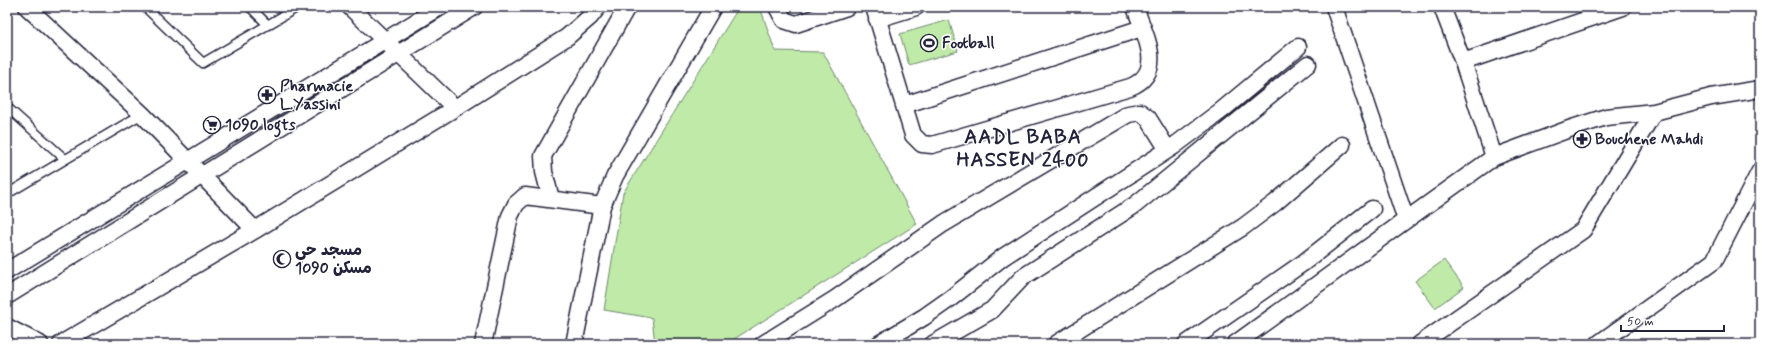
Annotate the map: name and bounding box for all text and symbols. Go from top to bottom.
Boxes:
sports icon: Football [919,33,939,53]
place label: Football [942,33,994,54]
place label: Pharmacie L.Yassini [280,76,353,115]
pharmacy icon: Pharmacie L.Yassini [257,85,277,105]
supermarket icon: 1090 logts [202,115,222,135]
place label: 1090 logts [225,115,296,138]
district label: AADL BABA HASSEN 2400 [957,124,1089,174]
pharmacy icon: Bouchene Mahdi [1572,129,1592,149]
place label: Bouchene Mahdi [1595,129,1704,150]
place label: مسجد حي 1090 مسكن [295,240,372,279]
mosque icon: مسجد حي 1090 مسكن [272,249,292,269]
scale bar [1621,307,1724,333]
text: 50 m [1627,314,1654,330]

